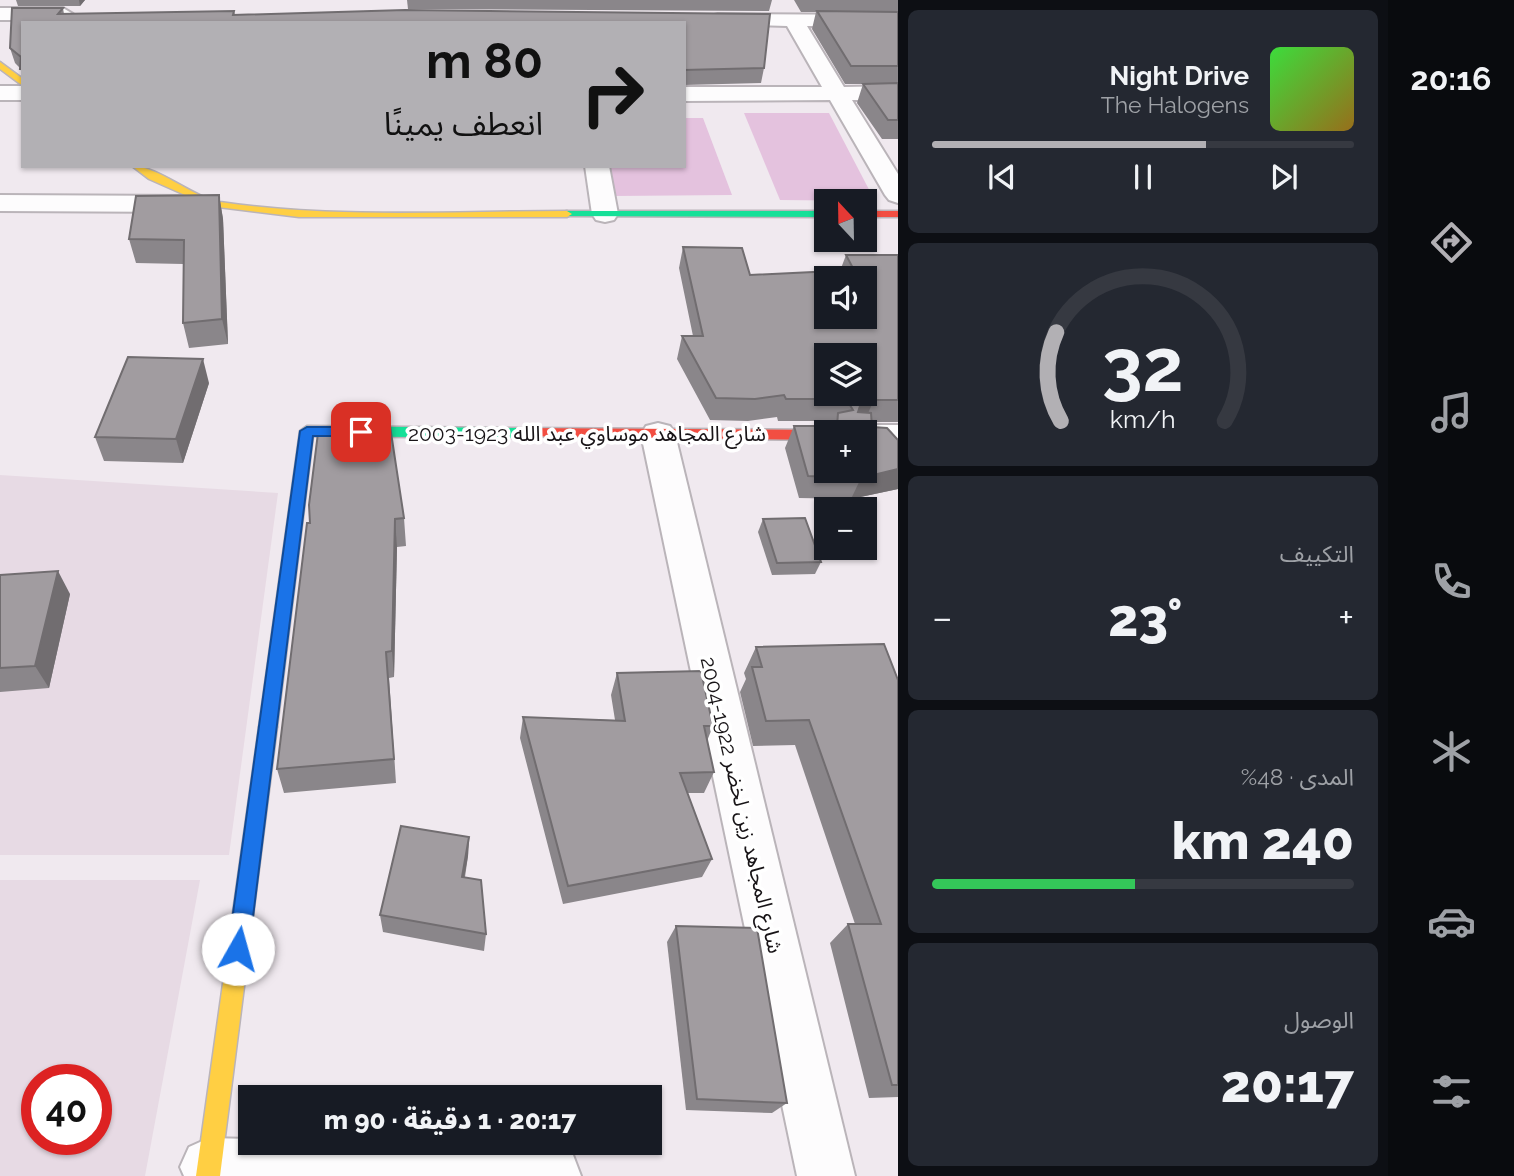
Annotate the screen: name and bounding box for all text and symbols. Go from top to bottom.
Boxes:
text: 80 m [426,32,543,89]
icon: right [567,49,658,140]
text: 20:16 [1411,60,1491,97]
text: Night Drive [1110,61,1249,91]
text: The Halogens [1101,91,1249,118]
text: انعطف يمينًا [384,105,543,142]
icon: previous [983,158,1021,196]
icon: pause [1124,158,1162,196]
icon: next [1265,158,1303,196]
north arrow [814,189,877,252]
map controls [814,189,877,560]
icon: directions [1427,218,1476,267]
button: sound [814,266,877,329]
text: 32 [1102,323,1184,408]
button: layers [814,343,877,406]
icon: music [1427,388,1476,437]
pin [331,402,391,462]
text: km/h [1110,404,1176,434]
icon: arrive [342,413,380,451]
button: + [814,420,877,483]
street label: شارع المجاهد موساوي عبد الله 1923-2003 [408,421,766,449]
button: − [814,497,877,560]
text: التكييف [1280,540,1354,567]
icon: phone [1427,557,1476,606]
text: 23° [1108,587,1182,648]
text: − [932,595,952,640]
text: + [1338,595,1354,640]
street label: شارع المجاهد زين لخضر 1922-2004 [693,654,788,956]
icon: climate [1427,727,1476,776]
text: المدى · 48% [1241,763,1354,790]
text: 240 km [1172,810,1354,871]
icon: car [1427,897,1476,946]
position arrow [201,912,275,986]
text: الوصول [1284,1006,1354,1033]
text: 20:17 [1221,1053,1354,1114]
speed limit sign: 40 [21,1064,112,1155]
icon: filters [1427,1067,1476,1116]
text: 20:17 · 1 دقيقة · 90 m [324,1105,576,1135]

